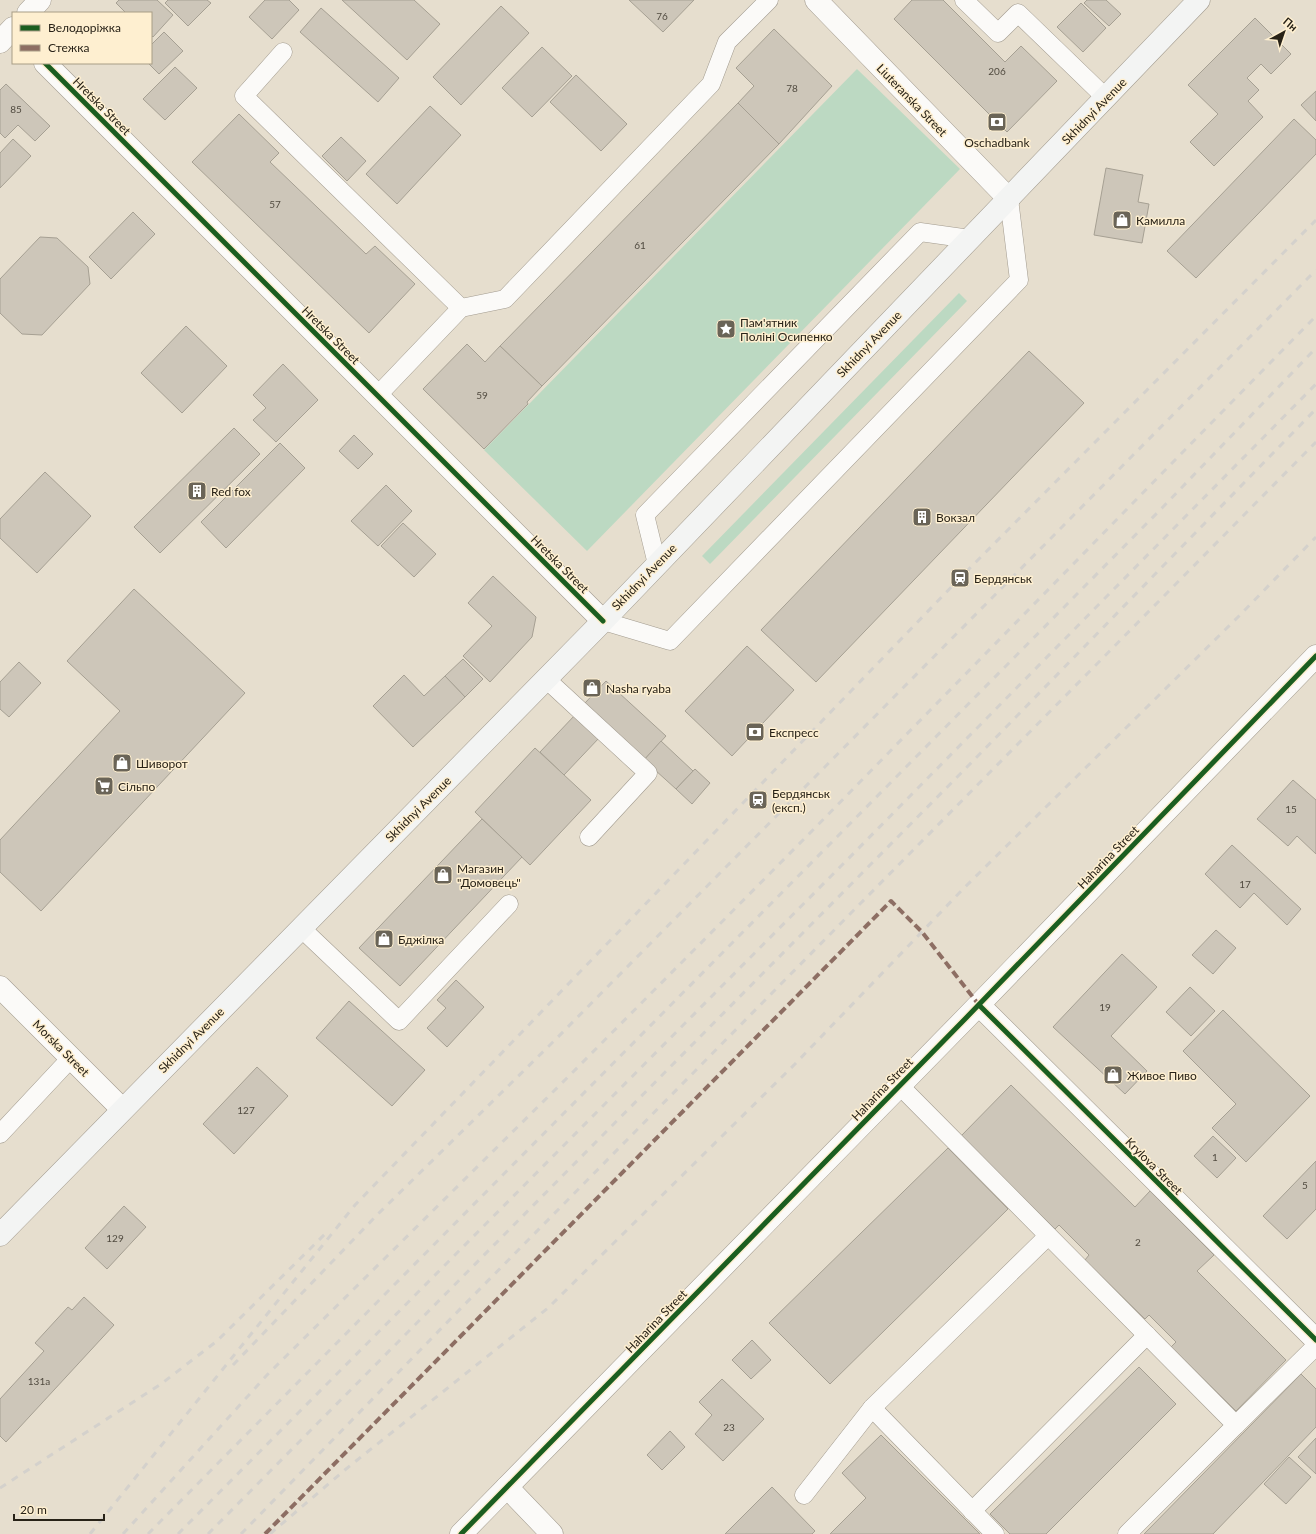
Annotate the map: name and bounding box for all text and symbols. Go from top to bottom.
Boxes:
house number: 76 [656,10,668,22]
legend [12,12,152,64]
north arrow [1264,12,1304,52]
text: Пн [1281,14,1300,34]
text: Велодоріжка [48,20,121,35]
text: Стежка [48,40,90,55]
street label: Liuteranska Street [874,61,951,140]
house number: 206 [988,65,1006,77]
street label: Hretska Street [70,74,135,139]
street label: Skhidnyi Avenue [1058,75,1130,147]
house number: 78 [786,82,798,94]
house number: 85 [10,103,22,115]
bank icon: Oschadbank [986,111,1008,133]
place label: Oschadbank [964,135,1031,150]
house number: 57 [269,198,281,210]
shop icon: Камилла [1111,209,1133,231]
place label: Камилла [1136,213,1185,228]
house number: 61 [634,239,646,251]
street label: Hretska Street [299,303,364,368]
street label: Skhidnyi Avenue [833,308,905,380]
place label: Пам'ятник Поліні Осипенко [740,315,833,344]
place icon: Пам'ятник Поліні Осипенко [715,318,737,340]
house number: 59 [476,389,488,401]
building icon: Red fox [186,480,208,502]
place label: Red fox [211,484,251,499]
building icon: Вокзал [911,506,933,528]
place label: Вокзал [936,510,975,525]
street label: Hretska Street [528,532,593,597]
street label: Skhidnyi Avenue [608,541,680,613]
station icon: Бердянськ [949,567,971,589]
place label: Бердянськ [974,571,1033,586]
shop icon: Nasha ryaba [581,677,603,699]
place label: Nasha ryaba [606,681,671,696]
bank icon: Експресс [744,721,766,743]
place label: Експресс [769,725,819,740]
shop icon: Шиворот [111,752,133,774]
place label: Шиворот [136,756,188,771]
street label: Skhidnyi Avenue [382,773,454,845]
supermarket icon: Сільпо [93,775,115,797]
place label: Сільпо [118,779,155,794]
place label: Бердянськ (експ.) [772,786,831,815]
station icon: Бердянськ (експ.) [747,789,769,811]
house number: 15 [1285,803,1297,815]
street label: Haharina Street [1074,822,1142,892]
place label: Магазин "Домовець" [457,861,521,890]
shop icon: Магазин "Домовець" [432,864,454,886]
house number: 17 [1239,878,1251,890]
shop icon: Бджілка [373,928,395,950]
place label: Бджілка [398,932,444,947]
house number: 19 [1099,1001,1111,1013]
street label: Skhidnyi Avenue [155,1004,227,1076]
street label: Morska Street [30,1017,93,1080]
street label: Haharina Street [848,1054,916,1124]
shop icon: Живое Пиво [1102,1064,1124,1086]
place label: Живое Пиво [1127,1068,1197,1083]
house number: 127 [237,1104,255,1116]
street label: Krylova Street [1122,1134,1186,1198]
house number: 1 [1212,1151,1218,1163]
house number: 5 [1302,1179,1308,1191]
house number: 129 [106,1232,124,1244]
house number: 2 [1135,1236,1141,1248]
street label: Haharina Street [622,1286,690,1356]
house number: 131а [28,1375,50,1387]
house number: 23 [723,1421,735,1433]
scale bar [14,1496,104,1522]
text: 20 m [20,1502,47,1517]

